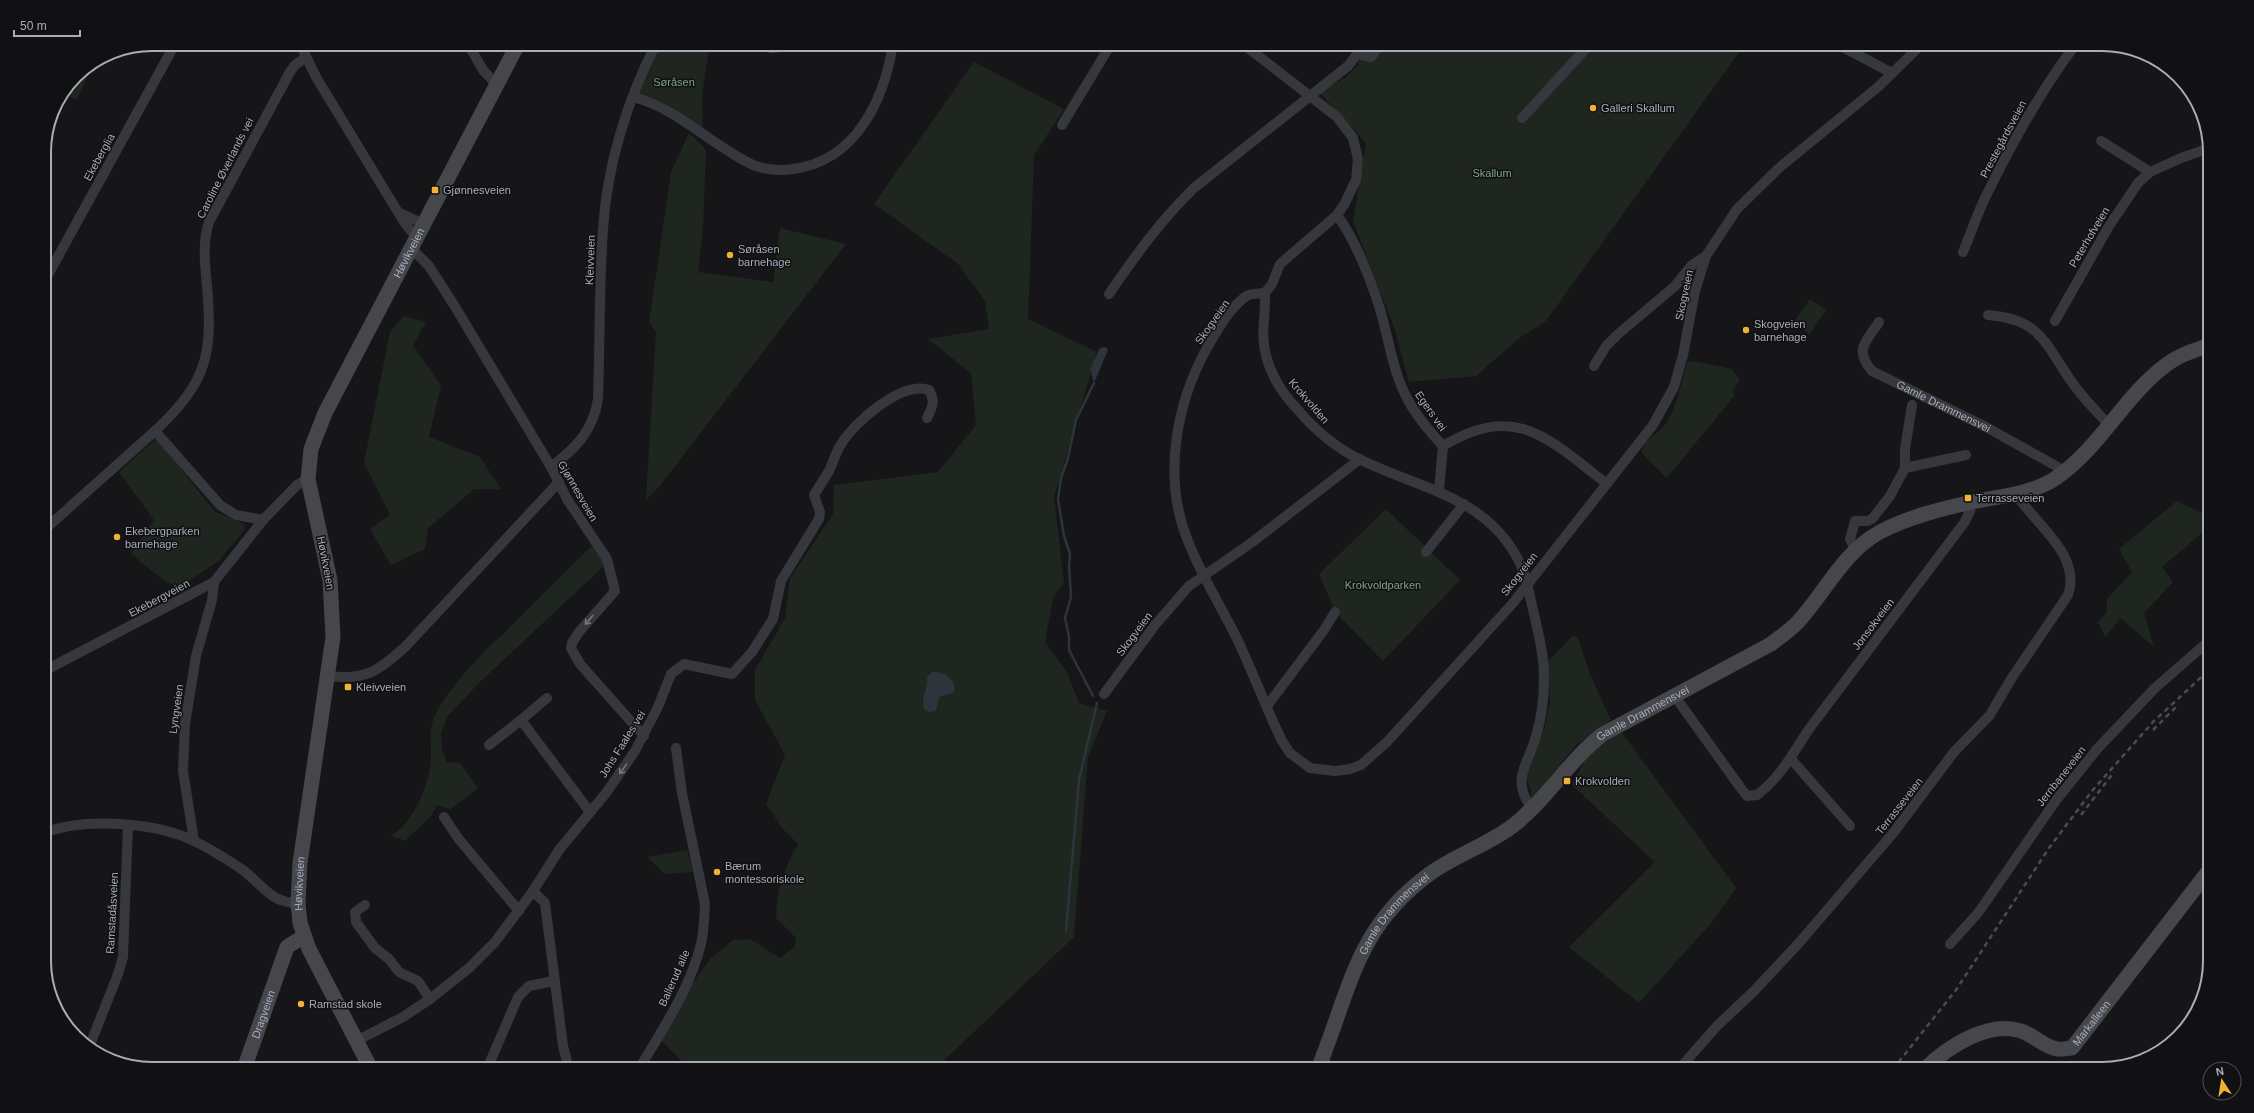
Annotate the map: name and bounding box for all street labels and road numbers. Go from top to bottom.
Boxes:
street label: Prestegårdsveien [1978,98,2028,180]
street label: Caroline Øverlands vei [194,116,256,220]
street label: Ekeberglia [81,131,117,183]
street label: Peterhofveien [2066,205,2112,269]
street label: Høvikveien [391,226,427,280]
street label: Kleivveien [583,235,597,285]
street label: Skogveien [1673,269,1695,321]
street label: Skogveien [1192,298,1232,346]
street label: Krokvolden [1286,376,1332,426]
street label: Gamle Drammensvei [1895,378,1993,434]
street label: Egers vei [1413,389,1449,433]
street label: Gjønnesveien [556,459,600,523]
street label: Høvikveien [315,535,337,591]
street label: Skogveien [1498,550,1540,598]
street label: Ekebergveien [126,577,192,619]
street label: Jonsokveien [1850,596,1896,652]
street label: Skogveien [1114,610,1154,658]
street label: Gamle Drammensvei [1594,683,1691,743]
street label: Lyngveien [167,684,185,734]
street label: Johs Faales vei [597,708,647,780]
street label: Jernbaneveien [2034,744,2088,808]
street label: Terrasseveien [1873,775,1925,837]
street label: Høvikveien [292,856,307,911]
street label: Gamle Drammensvei [1357,871,1431,957]
street label: Ramstadåsveien [104,872,120,954]
street label: Ballerud alle [656,948,692,1008]
street label: Dragveien [249,989,277,1040]
street label: Markalleen [2070,998,2112,1048]

